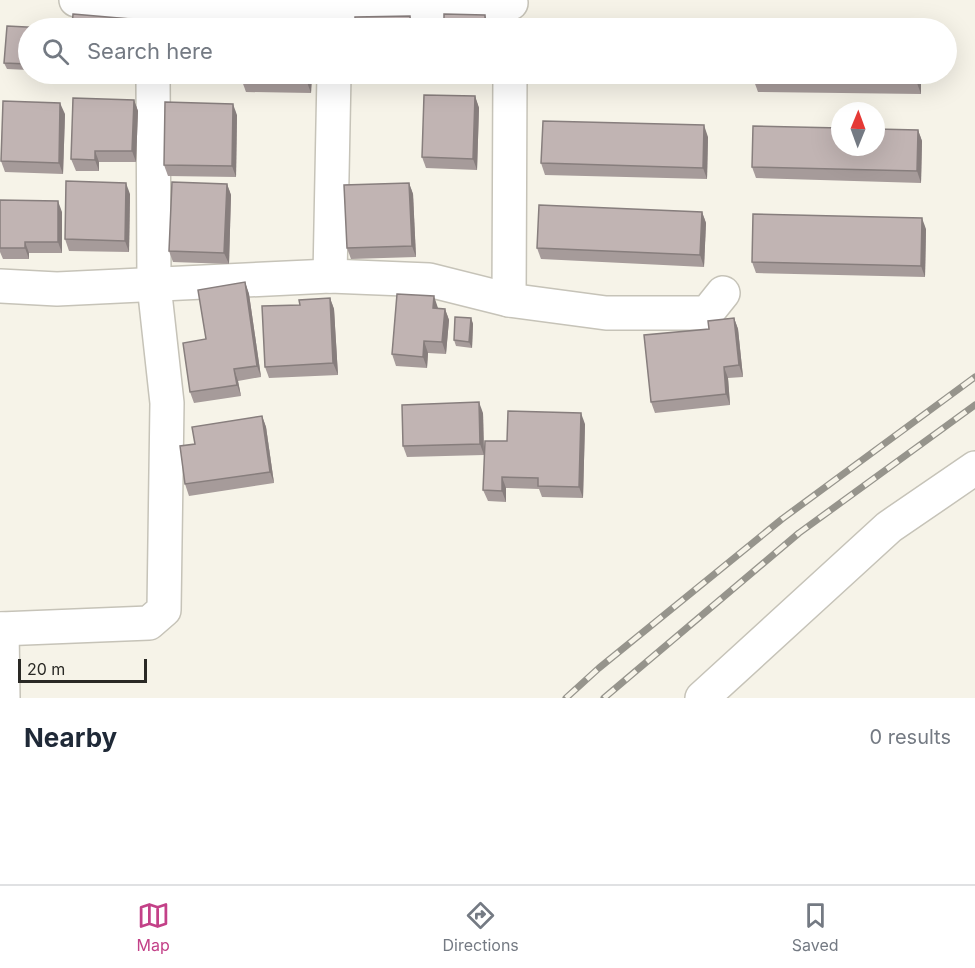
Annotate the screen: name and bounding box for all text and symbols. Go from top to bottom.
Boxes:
search box [18,18,957,84]
icon: search [39,35,72,68]
text: Search here [87,38,213,64]
north arrow [831,102,885,156]
scale bar [18,656,147,684]
text: 20 m [27,659,65,679]
text: Nearby [24,722,117,753]
text: 0 results [869,725,951,749]
tab: Map [136,899,170,955]
tab: Directions [443,899,519,955]
tab: Saved [792,899,839,955]

